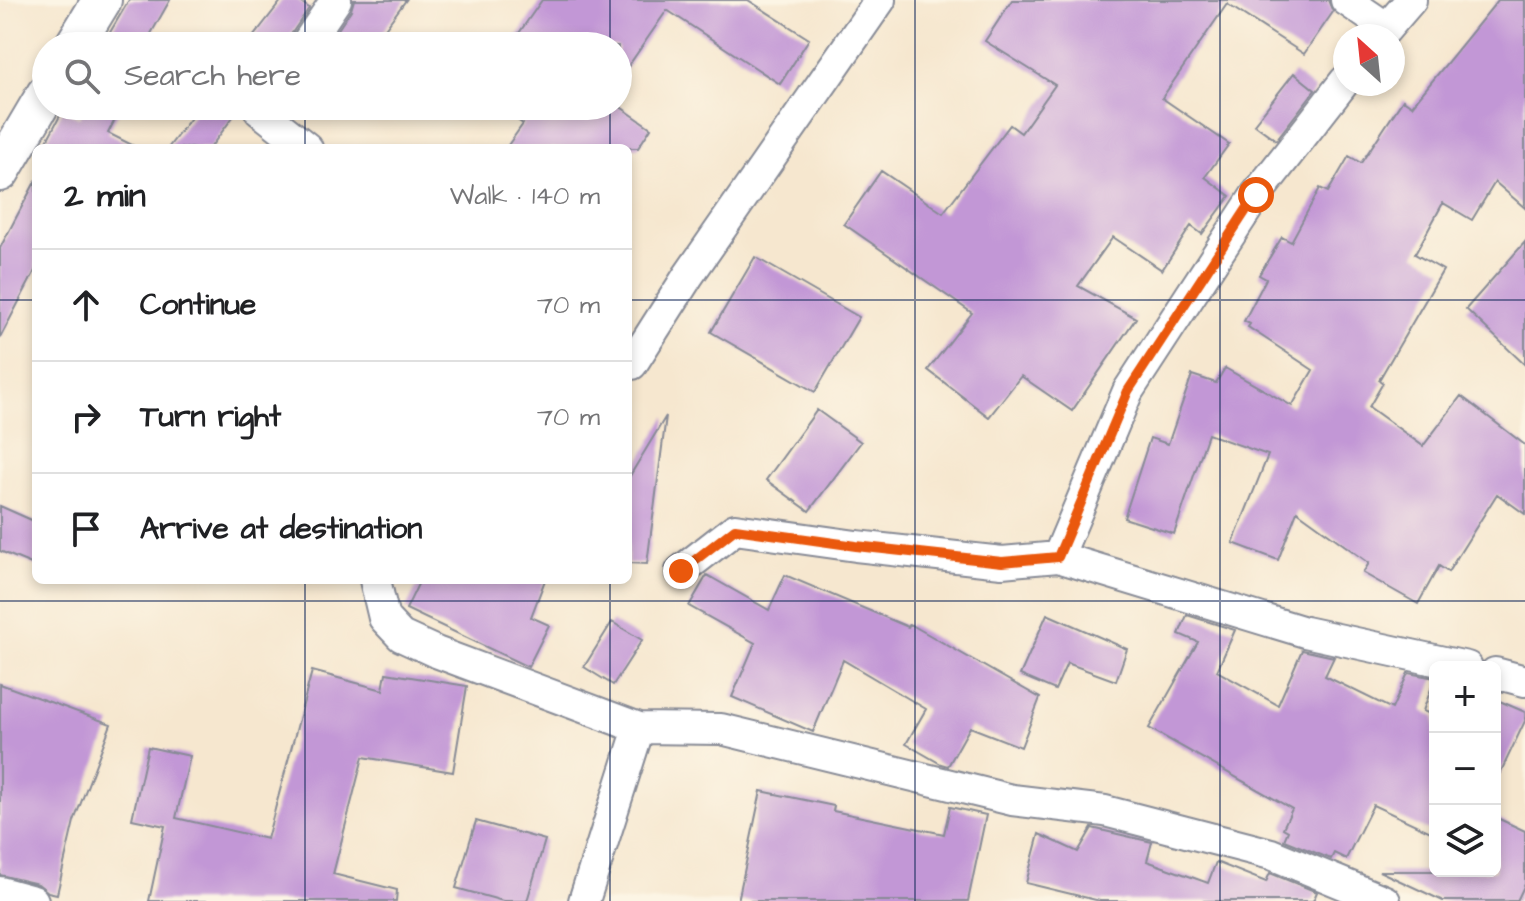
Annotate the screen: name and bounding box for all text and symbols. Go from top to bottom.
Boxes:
north arrow [1333,24,1405,96]
search box [32,32,632,120]
icon: search [60,54,104,98]
text: Search here [124,55,301,97]
text: 2 min [64,172,146,220]
route start [1238,177,1274,213]
text: Walk · 140 m [450,178,600,214]
icon: ahead [64,283,108,327]
text: Continue [140,284,256,326]
text: 70 m [537,287,600,323]
icon: right [64,395,108,439]
text: Turn right [140,396,281,438]
text: 70 m [537,399,600,435]
icon: arrive [64,507,108,551]
text: Arrive at destination [140,508,422,550]
route end [663,553,699,589]
map controls [1429,661,1501,877]
button: + [1429,661,1501,733]
button: − [1429,733,1501,805]
button: layers [1429,805,1501,877]

